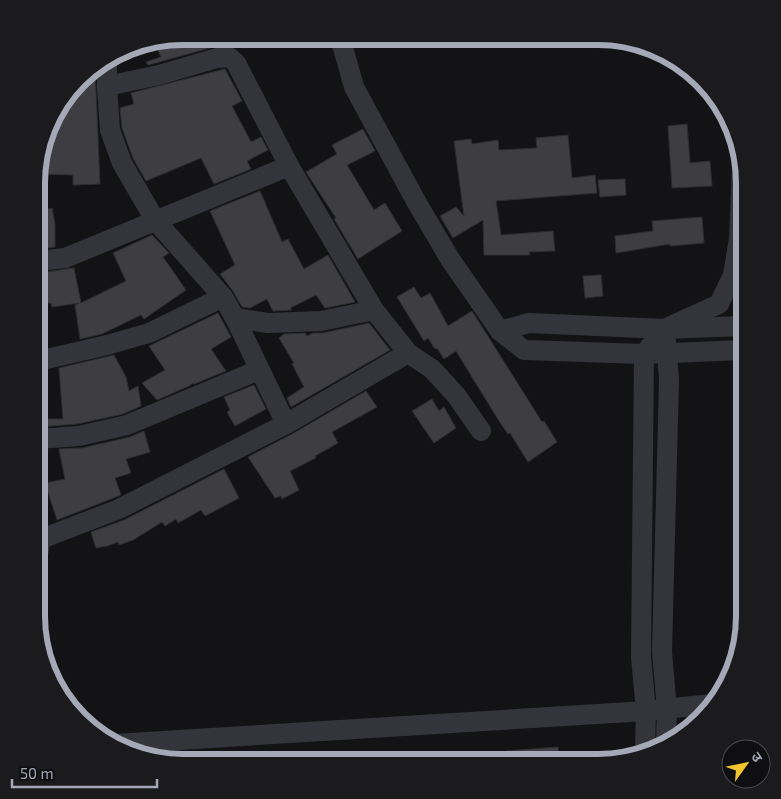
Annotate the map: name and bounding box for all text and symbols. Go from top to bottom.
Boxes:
north arrow [721,739,771,789]
text: उ [748,749,767,765]
scale bar [12,756,158,788]
text: 50 m [20,764,54,782]

